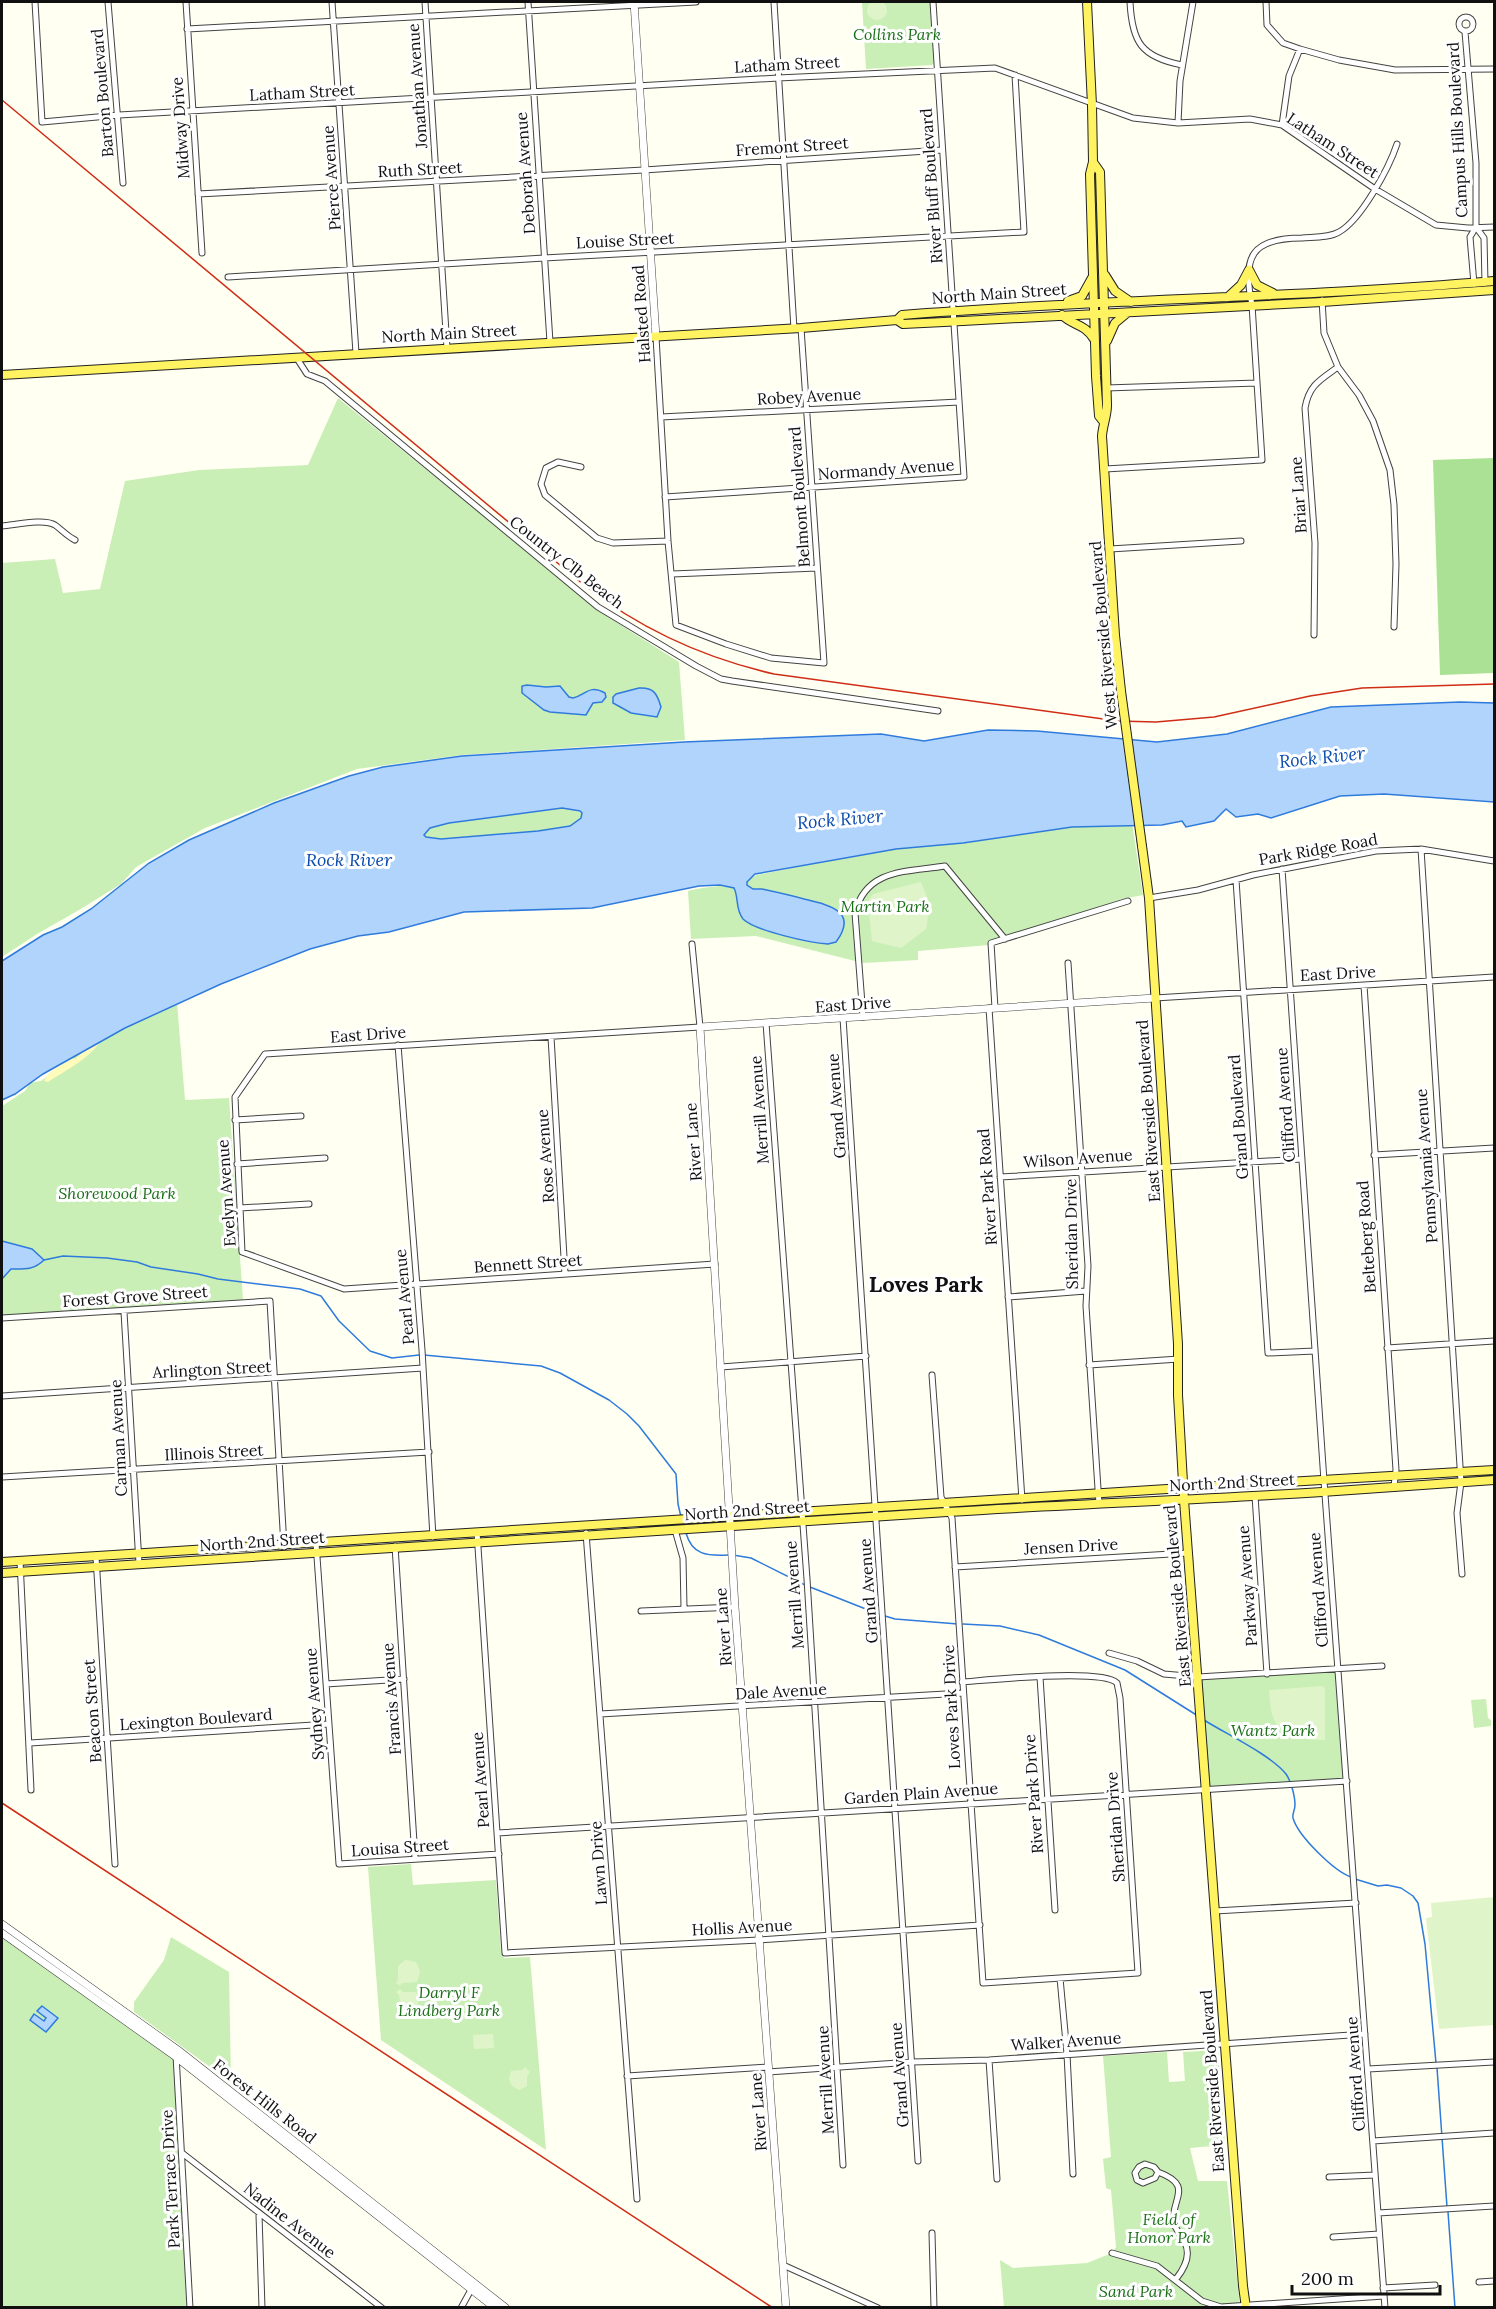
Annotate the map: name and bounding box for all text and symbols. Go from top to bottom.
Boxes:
street label: Jonathan Avenue [403,22,431,150]
park label: Collins Park [853,24,941,44]
street label: Barton Boulevard [86,27,118,158]
street label: Campus Hills Boulevard [1442,41,1472,218]
street label: Latham Street [734,51,841,77]
street label: Midway Drive [166,76,194,180]
street label: Latham Street [249,79,356,105]
street label: River Bluff Boulevard [916,107,946,264]
street label: Latham Street [1283,108,1383,183]
street label: Deborah Avenue [511,111,539,235]
street label: Pierce Avenue [317,124,345,231]
street label: Fremont Street [735,132,850,160]
street label: Ruth Street [377,157,464,181]
street label: Louise Street [575,227,675,253]
street label: Halsted Road [628,264,654,364]
street label: North Main Street [931,278,1068,308]
street label: North Main Street [381,319,518,347]
street label: Robey Avenue [756,383,862,409]
street label: Belmont Boulevard [784,426,814,568]
street label: Normandy Avenue [817,454,955,484]
street label: Briar Lane [1285,456,1311,534]
street label: Country Clb Beach [506,511,629,613]
street label: West Riverside Boulevard [1085,540,1121,730]
water label: Rock River [1278,741,1367,773]
water label: Rock River [796,804,885,834]
street label: Park Ridge Road [1257,829,1379,869]
water label: Rock River [306,848,393,871]
park label: Martin Park [840,896,930,916]
street label: East Drive [1300,961,1377,985]
street label: East Drive [814,991,892,1017]
street label: East Riverside Boulevard [1132,1019,1164,1203]
street label: East Drive [329,1021,407,1047]
street label: Clifford Avenue [1271,1047,1299,1163]
street label: Grand Avenue [822,1053,850,1159]
street label: Grand Boulevard [1224,1053,1252,1180]
street label: Merrill Avenue [745,1055,773,1165]
street label: Pennsylvania Avenue [1411,1088,1441,1244]
street label: River Lane [680,1102,706,1182]
street label: Rose Avenue [532,1108,558,1204]
street label: River Park Road [973,1128,1001,1246]
street label: Evelyn Avenue [212,1138,240,1247]
street label: Wilson Avenue [1023,1144,1134,1172]
street label: Sheridan Drive [1060,1178,1082,1289]
street label: Belteberg Road [1352,1180,1380,1294]
park label: Shorewood Park [58,1183,176,1203]
street label: Pearl Avenue [390,1248,418,1346]
street label: Bennett Street [473,1249,584,1277]
district label: Loves Park [869,1270,983,1298]
street label: Forest Grove Street [62,1281,209,1311]
street label: Arlington Street [151,1356,273,1382]
street label: Carman Avenue [105,1379,131,1497]
street label: Illinois Street [164,1439,265,1465]
street label: North 2nd Street [1169,1469,1296,1495]
street label: North 2nd Street [684,1496,811,1524]
street label: East Riverside Boulevard [1159,1504,1195,1688]
street label: Parkway Avenue [1233,1525,1261,1647]
street label: North 2nd Street [199,1527,326,1555]
street label: Clifford Avenue [1304,1532,1332,1648]
street label: Jensen Drive [1022,1534,1119,1559]
street label: Grand Avenue [854,1538,882,1644]
street label: Merrill Avenue [780,1540,808,1650]
street label: River Lane [710,1587,736,1667]
street label: Francis Avenue [377,1642,405,1756]
street label: Loves Park Drive [938,1644,964,1770]
street label: Sydney Avenue [300,1647,328,1761]
street label: Beacon Street [78,1658,106,1764]
street label: Dale Avenue [735,1679,828,1703]
street label: Lexington Boulevard [119,1704,274,1734]
park label: Wantz Park [1231,1720,1315,1740]
street label: Pearl Avenue [467,1731,493,1829]
street label: River Park Drive [1019,1733,1047,1854]
street label: Sheridan Drive [1101,1771,1129,1883]
street label: Garden Plain Avenue [843,1778,999,1808]
street label: Lawn Drive [585,1820,611,1906]
street label: Louisa Street [350,1834,450,1860]
street label: Hollis Avenue [691,1914,793,1940]
park label: Darryl F Lindberg Park [398,1982,500,2020]
street label: East Riverside Boulevard [1196,1989,1228,2173]
street label: Clifford Avenue [1341,2016,1369,2132]
street label: Grand Avenue [885,2022,913,2128]
street label: Merrill Avenue [812,2025,838,2135]
street label: Walker Avenue [1010,2027,1122,2055]
street label: Forest Hills Road [209,2054,321,2148]
street label: River Lane [745,2072,771,2152]
street label: Park Terrace Drive [156,2109,184,2249]
street label: Nadine Avenue [240,2178,340,2262]
park label: Field of Honor Park [1127,2209,1211,2247]
scale bar [1292,2258,1440,2296]
text: 200 m [1301,2267,1354,2290]
park label: Sand Park [1099,2281,1173,2301]

